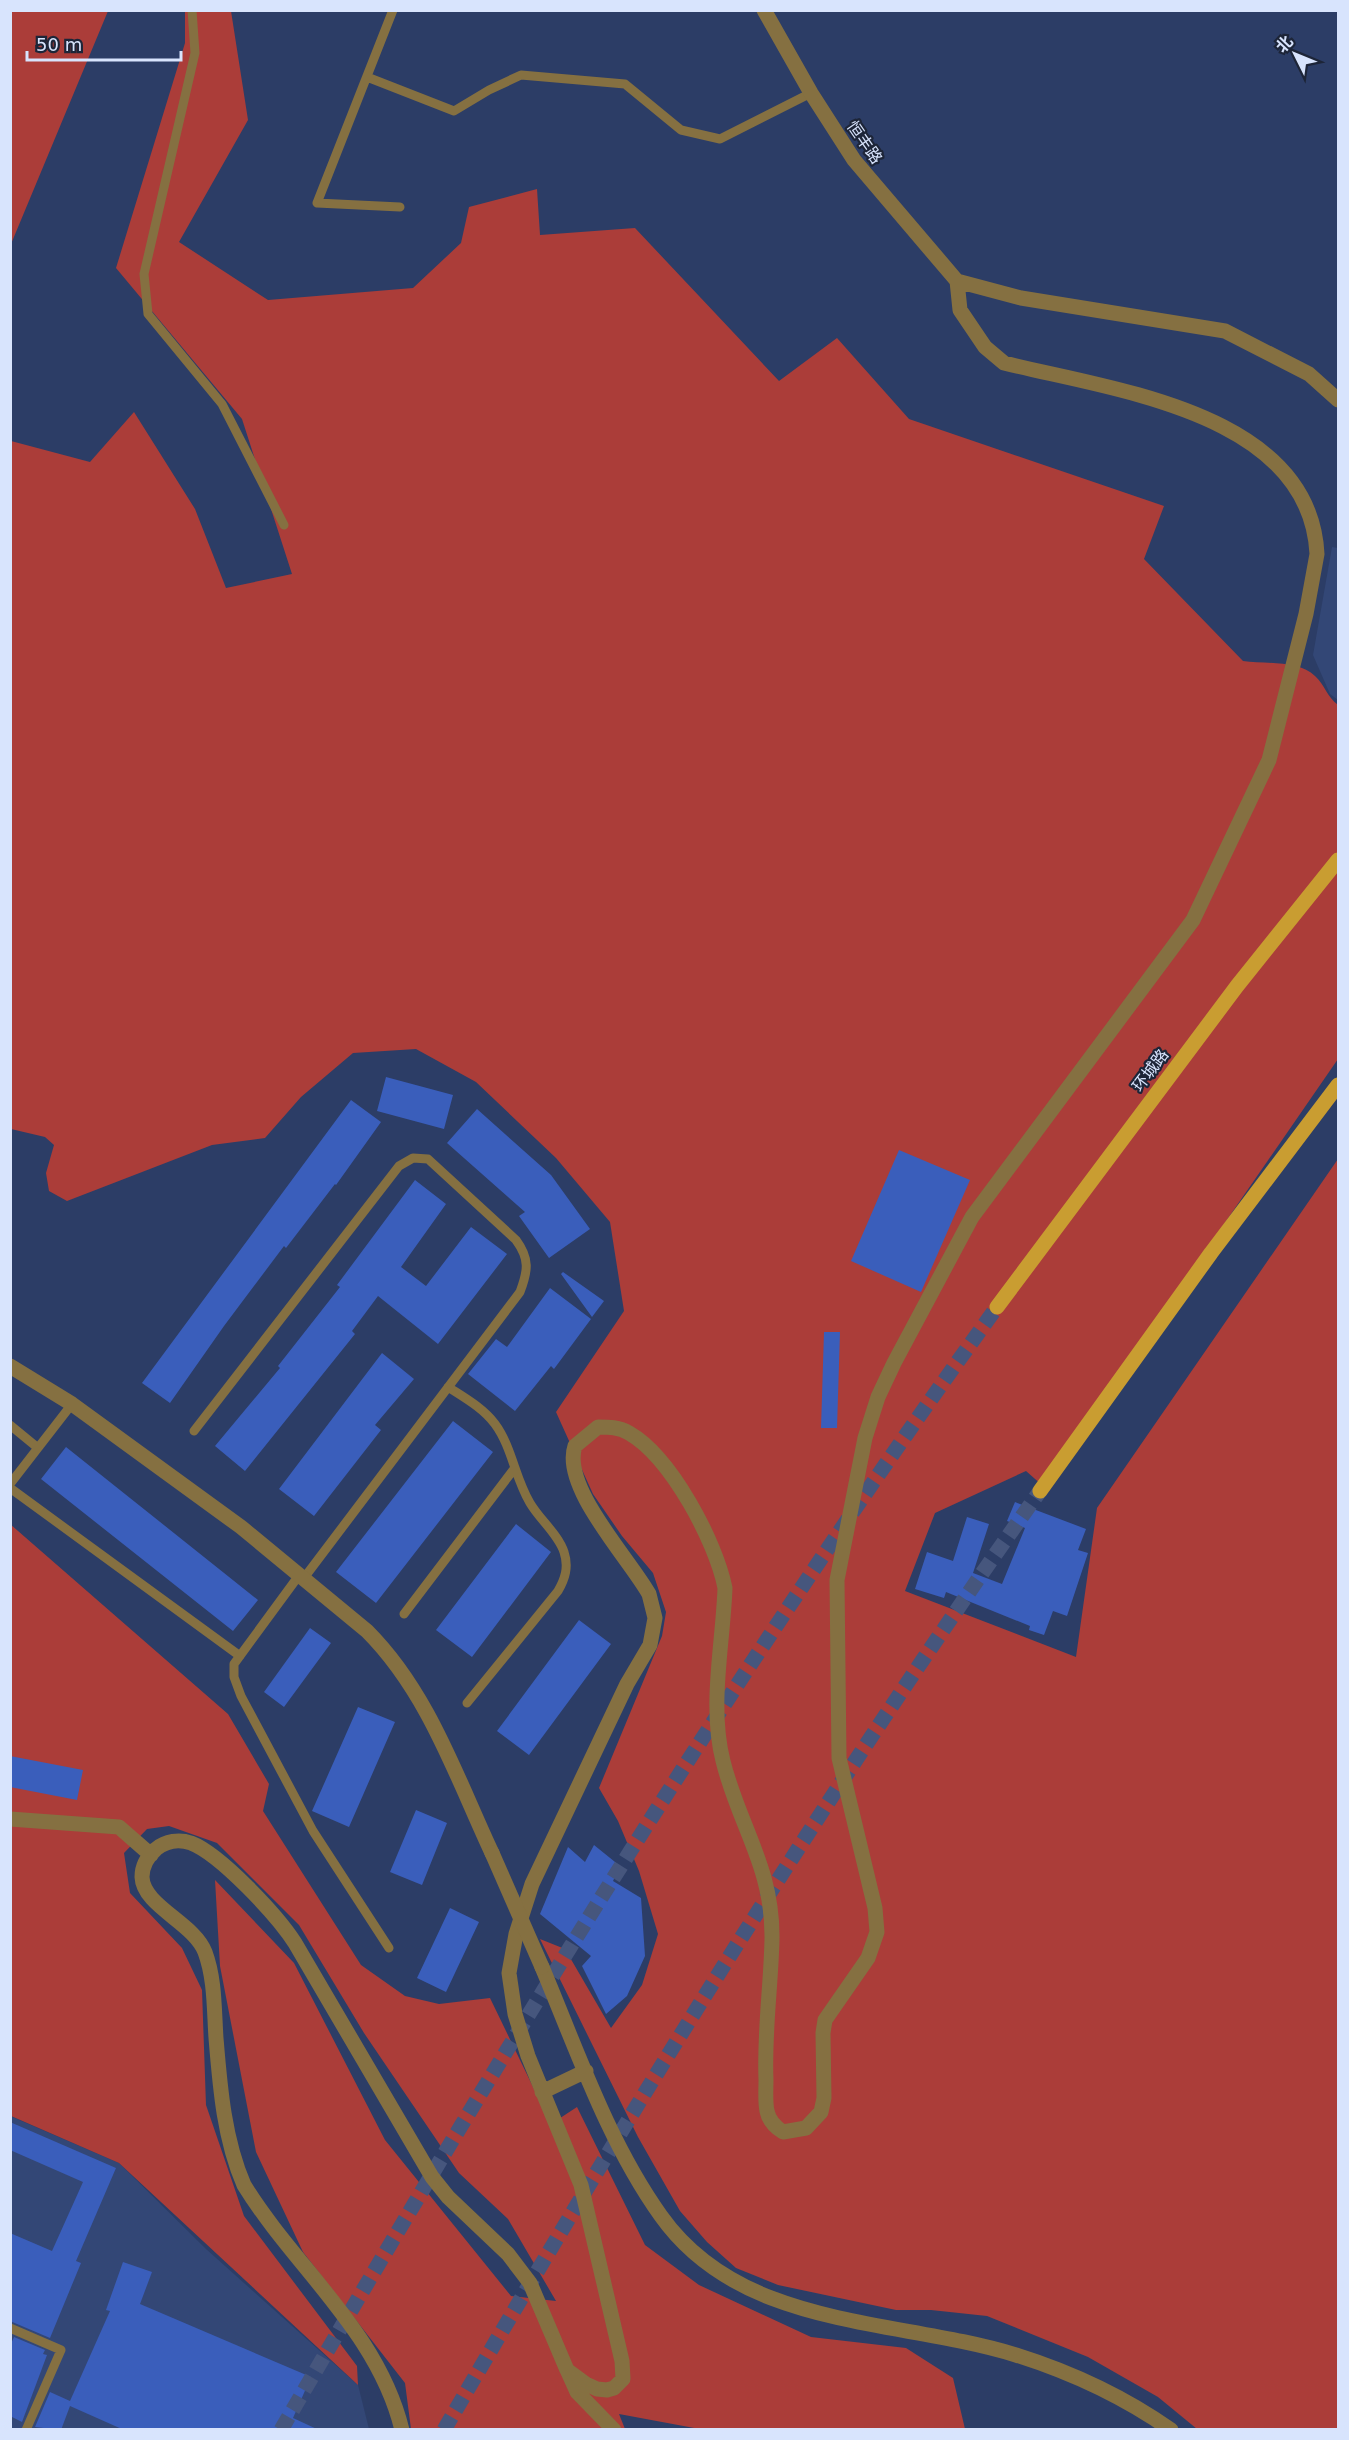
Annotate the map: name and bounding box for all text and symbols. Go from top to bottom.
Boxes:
scale bar [27,24,182,62]
north arrow [1265,24,1325,84]
text: 北 [1272,32,1297,56]
text: 50 m [36,34,82,55]
street label: 恒丰路 [843,117,886,167]
street label: 环城路 [1128,1045,1172,1095]

